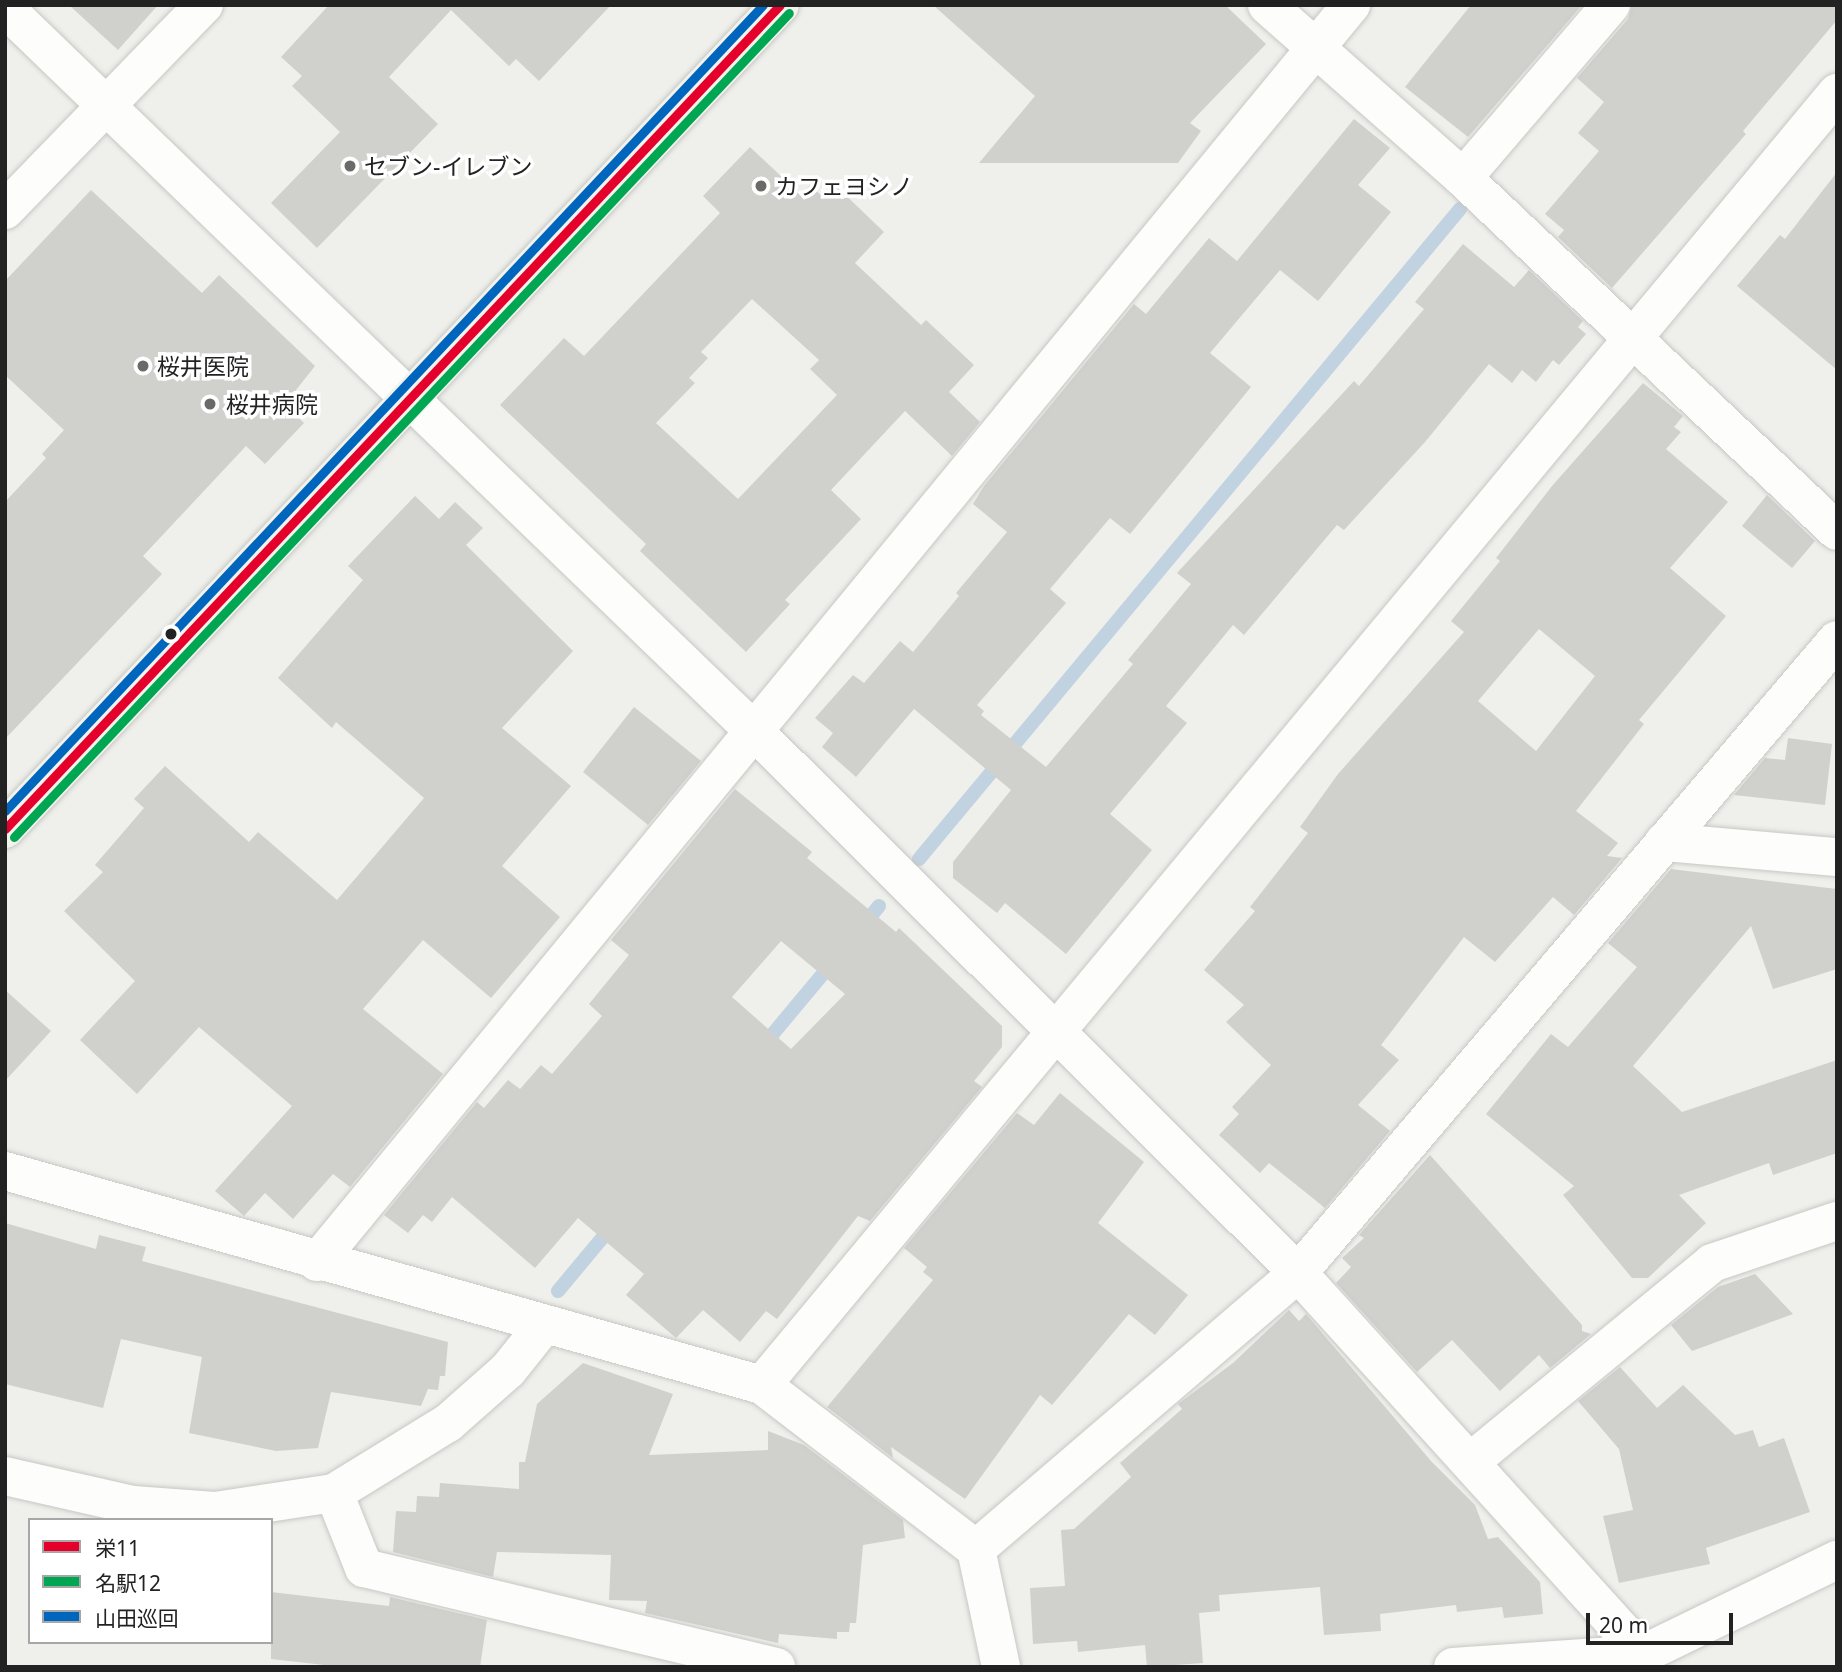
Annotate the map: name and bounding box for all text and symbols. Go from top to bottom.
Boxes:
place label: セブン-イレブン [364,152,532,180]
marker: セブン-イレブン [342,158,358,174]
place label: カフェヨシノ [775,172,913,200]
marker: カフェヨシノ [753,178,769,194]
place label: 桜井医院 [157,352,249,380]
marker: 桜井医院 [135,358,151,374]
place label: 桜井病院 [226,390,318,418]
marker: 桜井病院 [200,394,220,414]
unlabelled marker [164,627,178,641]
legend [28,1518,273,1644]
text: 栄11 [95,1534,140,1562]
text: 名駅12 [95,1569,161,1597]
scale bar [1590,1598,1737,1642]
text: 山田巡回 [95,1604,179,1632]
text: 20 m [1599,1611,1648,1639]

